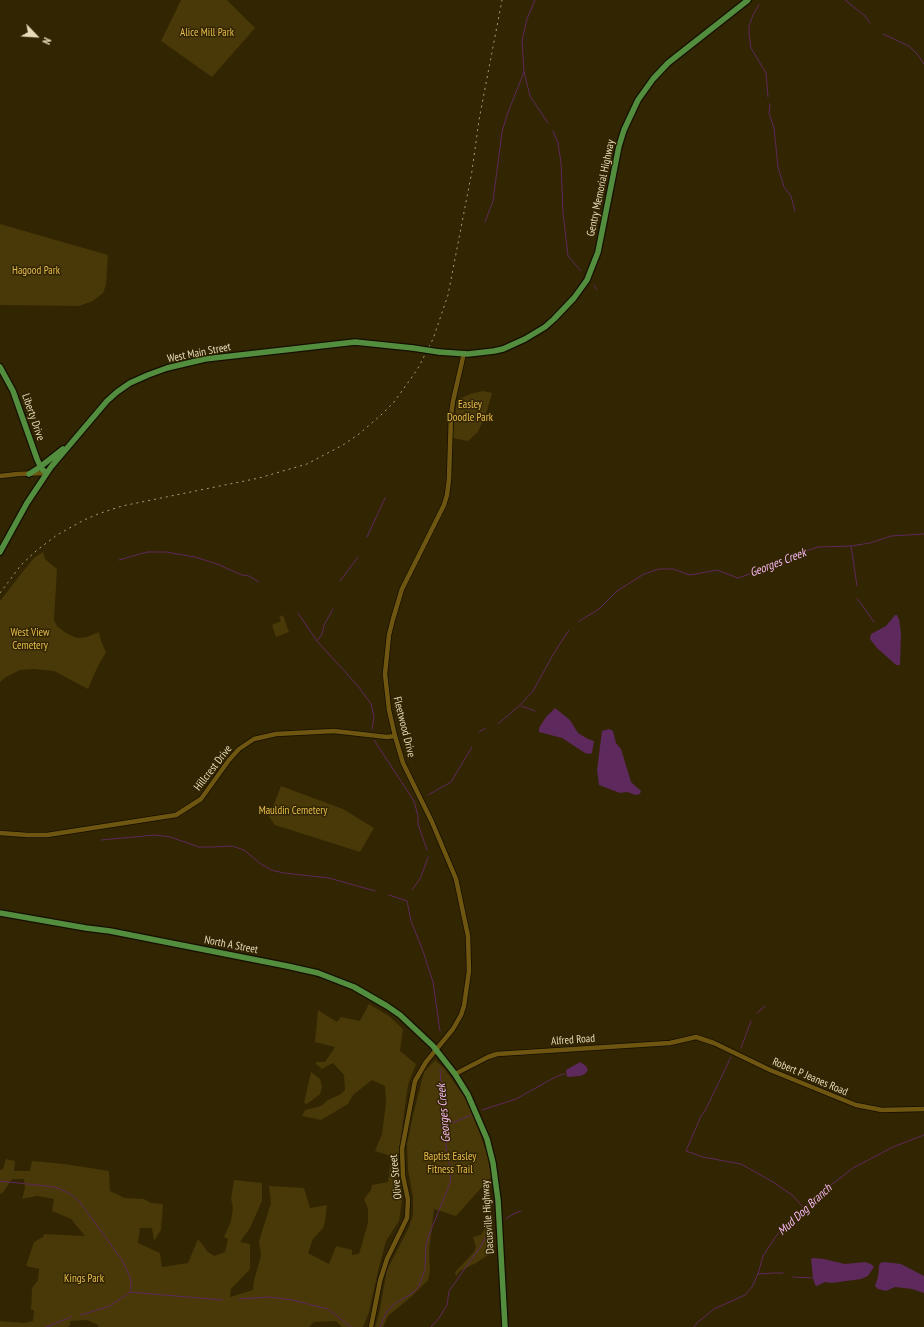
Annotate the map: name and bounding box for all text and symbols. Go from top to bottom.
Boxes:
north arrow [16,16,56,56]
park label: Alice Mill Park [180,26,234,40]
text: N [39,35,54,47]
street label: Gentry Memorial Highway [584,139,618,237]
park label: Hagood Park [12,264,60,278]
street label: West Main Street [166,340,232,366]
street label: Liberty Drive [19,392,47,442]
park label: Easley Doodle Park [447,398,493,424]
water label: Georges Creek [748,546,808,580]
park label: West View Cemetery [10,626,50,652]
street label: Fleetwood Drive [390,695,418,759]
street label: Hillcrest Drive [191,743,235,793]
park label: Mauldin Cemetery [259,804,327,818]
street label: North A Street [203,933,259,957]
street label: Alfred Road [551,1032,595,1048]
street label: Robert P Jeanes Road [770,1055,850,1099]
water label: Georges Creek [434,1083,454,1143]
park label: Baptist Easley Fitness Trail [424,1150,476,1176]
street label: Olive Street [387,1154,405,1200]
street label: Dacusville Highway [479,1180,497,1254]
water label: Mud Dog Branch [775,1181,835,1239]
park label: Kings Park [64,1272,104,1286]

